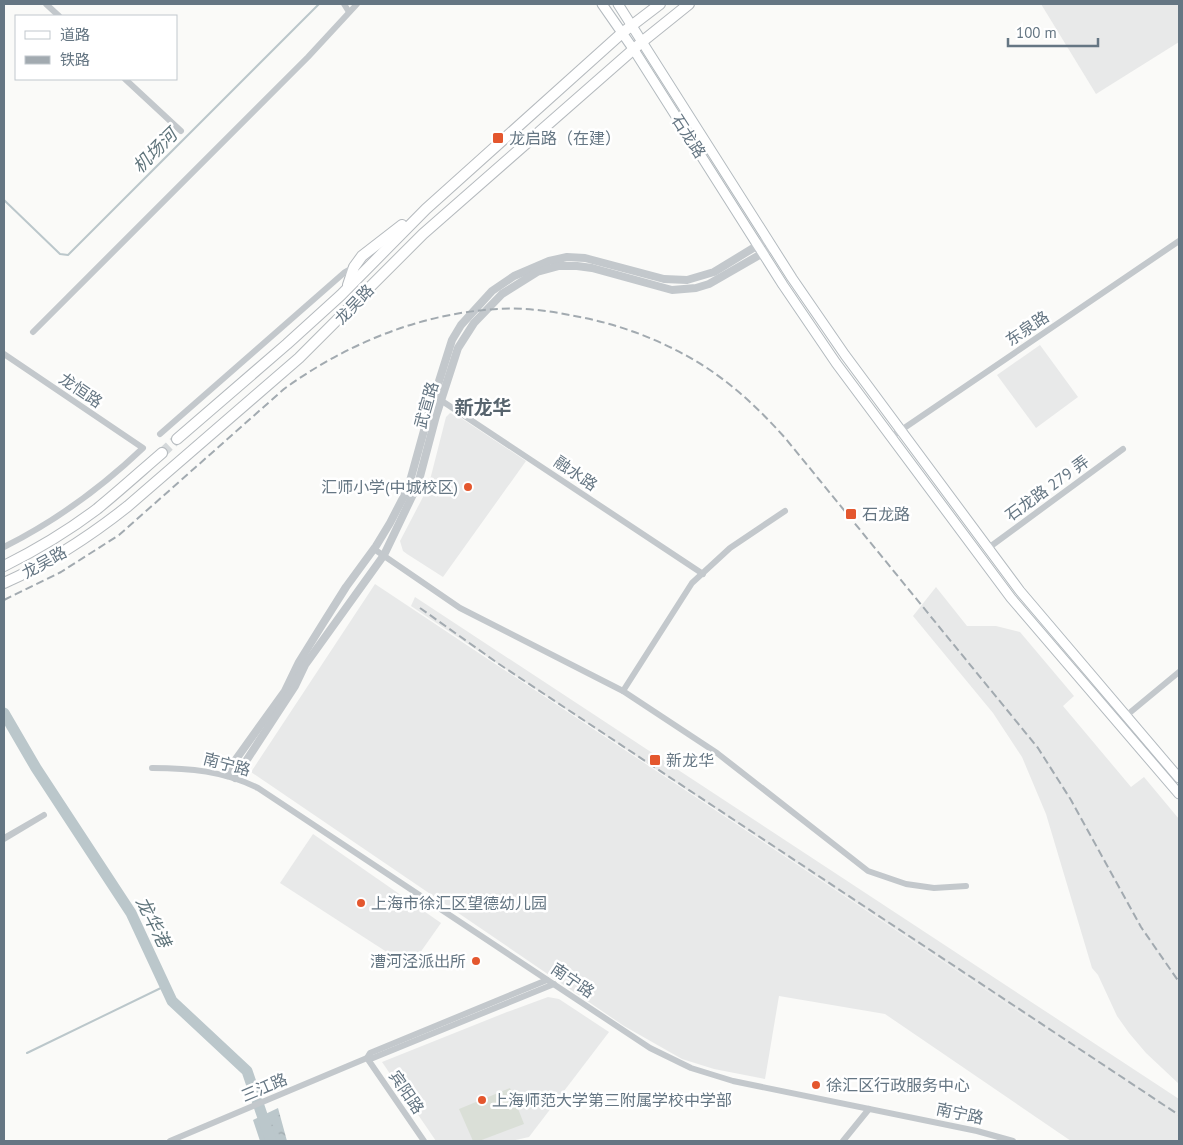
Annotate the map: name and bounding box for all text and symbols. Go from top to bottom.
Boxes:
legend [15,15,178,80]
scale bar [1008,15,1098,47]
text: 100 m [1016,23,1057,42]
text: 道路 [60,25,90,44]
text: 铁路 [60,50,90,69]
street label: 石龙路 [668,110,710,162]
water label: 机场河 [127,121,184,178]
place label: 龙启路（在建） [509,128,621,148]
marker: 龙启路（在建） [491,131,505,145]
street label: 龙吴路 [330,280,378,328]
street label: 东泉路 [1002,306,1052,350]
street label: 龙恒路 [56,368,106,412]
street label: 武宣路 [410,379,442,431]
district label: 新龙华 [454,395,512,419]
street label: 融水路 [551,451,601,495]
street label: 石龙路 279 弄 [1001,451,1093,525]
place label: 汇师小学(中城校区) [321,477,458,497]
marker: 汇师小学(中城校区) [462,481,474,493]
place label: 石龙路 [862,504,910,524]
marker: 石龙路 [844,507,858,521]
street label: 龙吴路 [18,542,70,582]
street label: 南宁路 [201,748,253,780]
place label: 新龙华 [666,750,714,770]
marker: 新龙华 [648,753,662,767]
water label: 龙华港 [131,892,177,954]
place label: 上海市徐汇区望德幼儿园 [371,893,547,913]
marker: 上海市徐汇区望德幼儿园 [355,897,367,909]
place label: 漕河泾派出所 [370,951,466,971]
marker: 漕河泾派出所 [470,955,482,967]
street label: 南宁路 [548,958,598,1002]
street label: 宾阳路 [385,1067,429,1117]
street label: 三江路 [238,1068,290,1106]
place label: 徐汇区行政服务中心 [826,1075,970,1095]
marker: 徐汇区行政服务中心 [810,1079,822,1091]
place label: 上海师范大学第三附属学校中学部 [492,1090,732,1110]
marker: 上海师范大学第三附属学校中学部 [476,1094,488,1106]
street label: 南宁路 [934,1098,986,1128]

